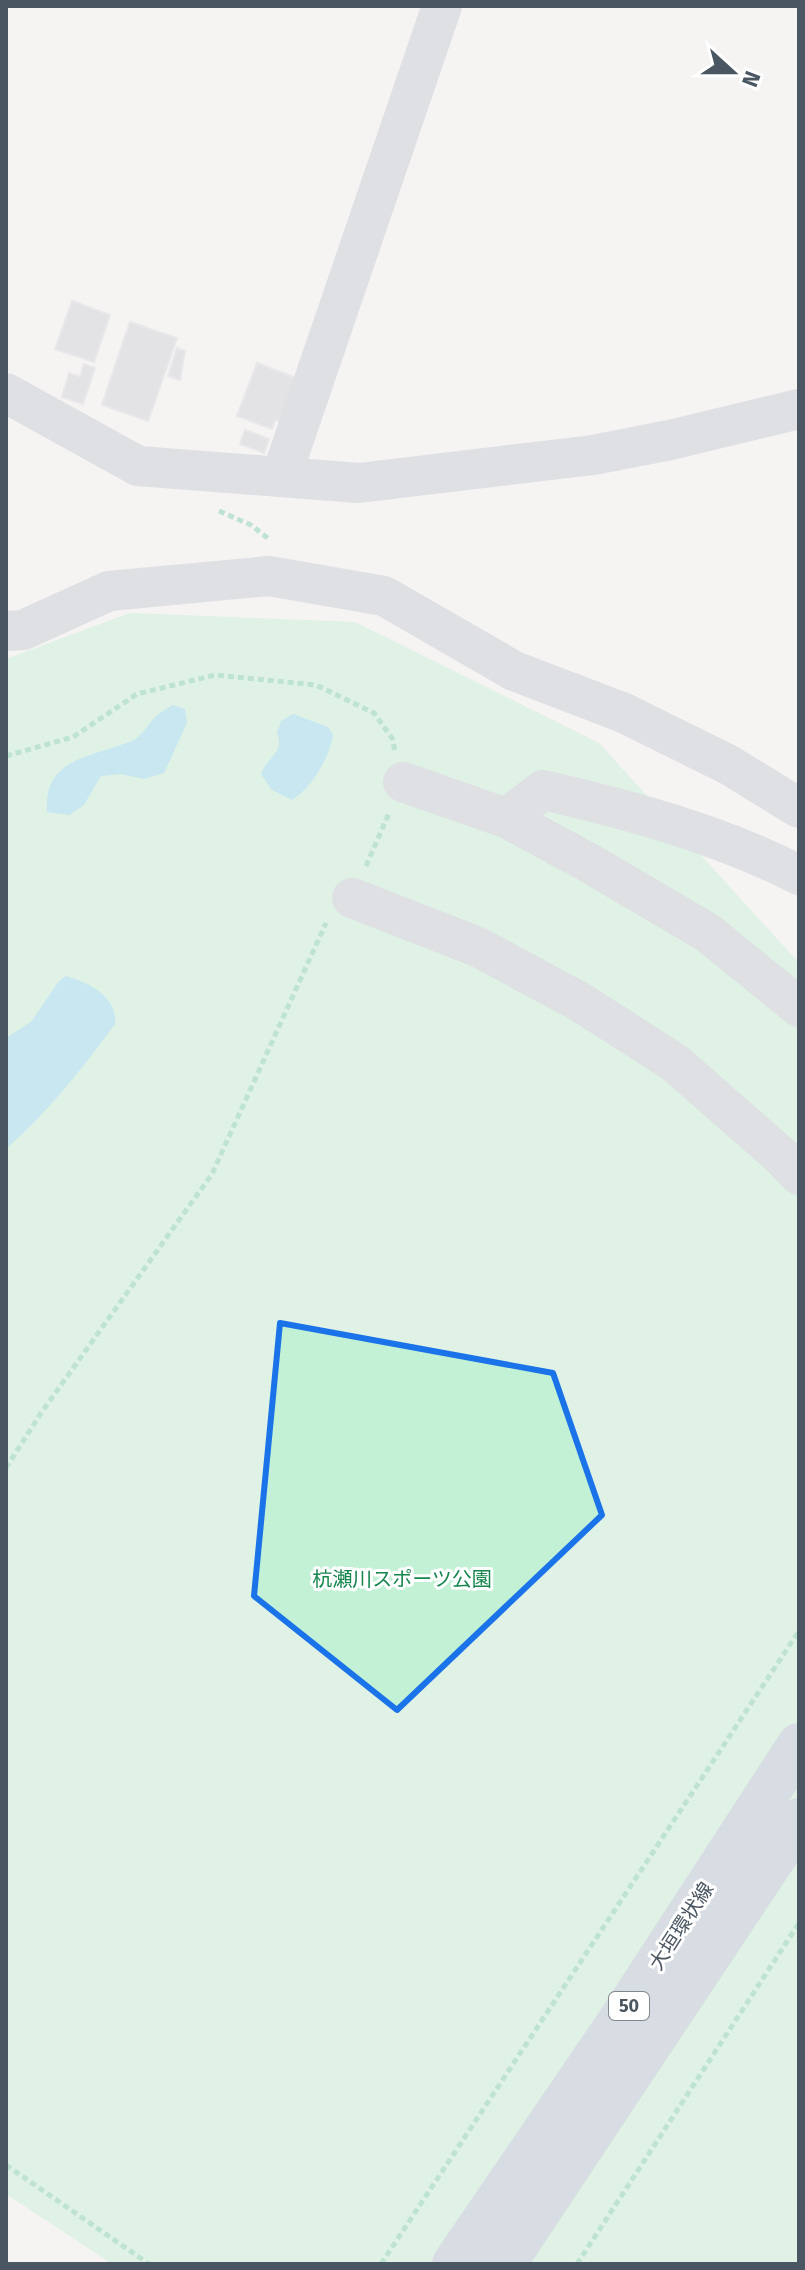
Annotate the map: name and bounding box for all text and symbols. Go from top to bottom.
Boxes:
north arrow [693,32,773,112]
text: N [736,67,766,91]
park label: 杭瀬川スポーツ公園 [312,1567,492,1591]
street label: 大垣環状線 [644,1878,718,1974]
road number: 50 [609,1992,649,2020]

